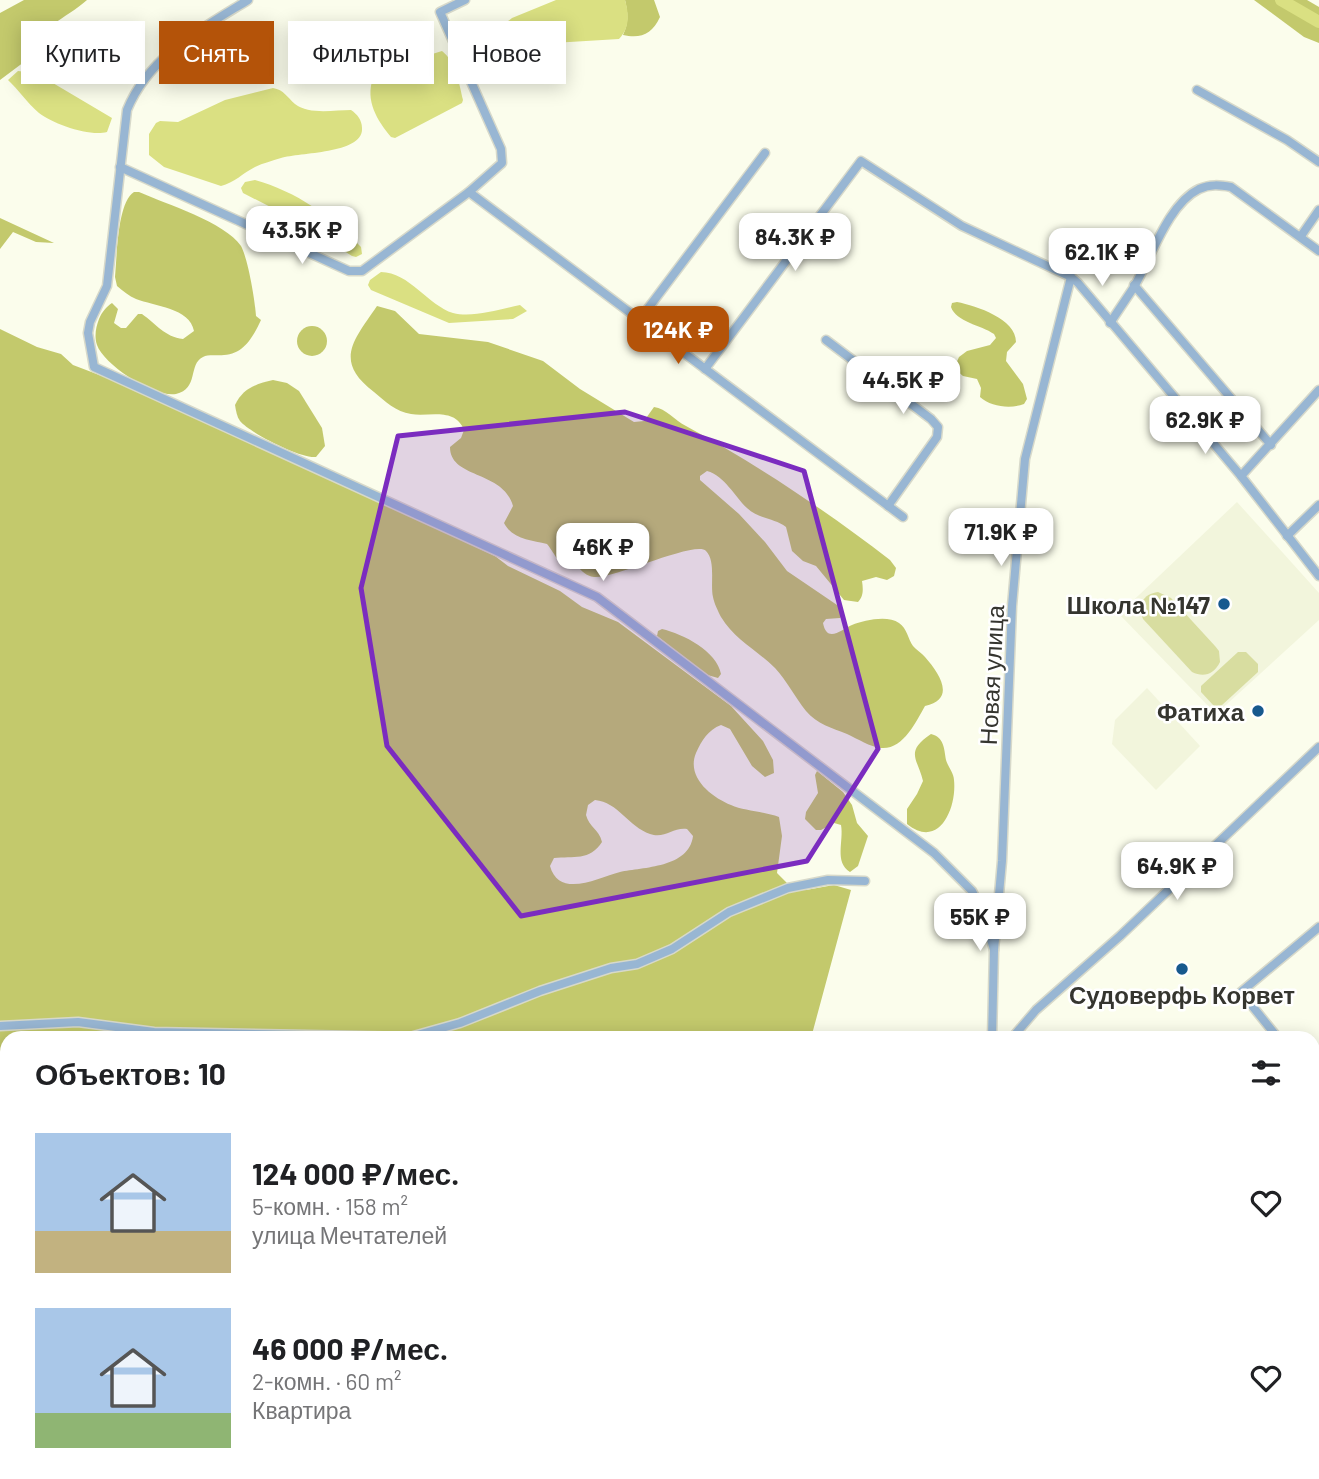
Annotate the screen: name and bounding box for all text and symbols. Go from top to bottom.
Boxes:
chip: Купить [21,21,145,84]
chip: Снять [159,21,274,84]
chip: Фильтры [288,21,434,84]
chip: Новое [448,21,566,84]
pin: 43.5K ₽ [237,206,367,266]
pin: 84.3K ₽ [730,214,860,273]
text: 43.5K ₽ [262,215,342,243]
text: 84.3K ₽ [755,222,835,250]
pin: 62.1K ₽ [1037,229,1167,288]
text: 62.1K ₽ [1065,237,1139,265]
pin: 124K ₽ [621,306,735,366]
text: 124K ₽ [643,315,713,343]
pin: 44.5K ₽ [838,356,968,416]
text: 44.5K ₽ [862,365,944,393]
pin: 62.9K ₽ [1140,396,1270,456]
text: 62.9K ₽ [1166,405,1244,433]
pin: 71.9K ₽ [936,508,1066,568]
text: 71.9K ₽ [964,517,1038,545]
pin: 46K ₽ [554,524,652,583]
text: 46K ₽ [572,532,634,560]
place label: Школа №147 [1067,590,1210,619]
marker: Школа №147 [1216,596,1232,612]
street label: Новая улица [973,604,1009,746]
place label: Фатиха [1157,697,1245,726]
marker: Фатиха [1250,703,1266,719]
pin: 64.9K ₽ [1112,842,1242,902]
text: 64.9K ₽ [1137,851,1217,879]
pin: 55K ₽ [931,894,1029,953]
text: 55K ₽ [950,902,1010,930]
marker: Судоверфь Корвет [1174,961,1190,977]
place label: Судоверфь Корвет [1069,980,1295,1009]
icon: filters [1247,1054,1285,1092]
text: Объектов: 10 [35,1055,226,1091]
text: 124 000 ₽/мес. [252,1155,459,1191]
icon: home [91,1161,175,1245]
icon: heart [1247,1184,1285,1222]
text: 5-комн. · 158 m² [252,1192,408,1220]
text: улица Мечтателей [252,1221,447,1249]
text: 46 000 ₽/мес. [252,1330,448,1366]
icon: home [91,1336,175,1420]
icon: heart [1247,1359,1285,1397]
text: 2-комн. · 60 m² [252,1367,401,1395]
text: Квартира [252,1396,351,1424]

